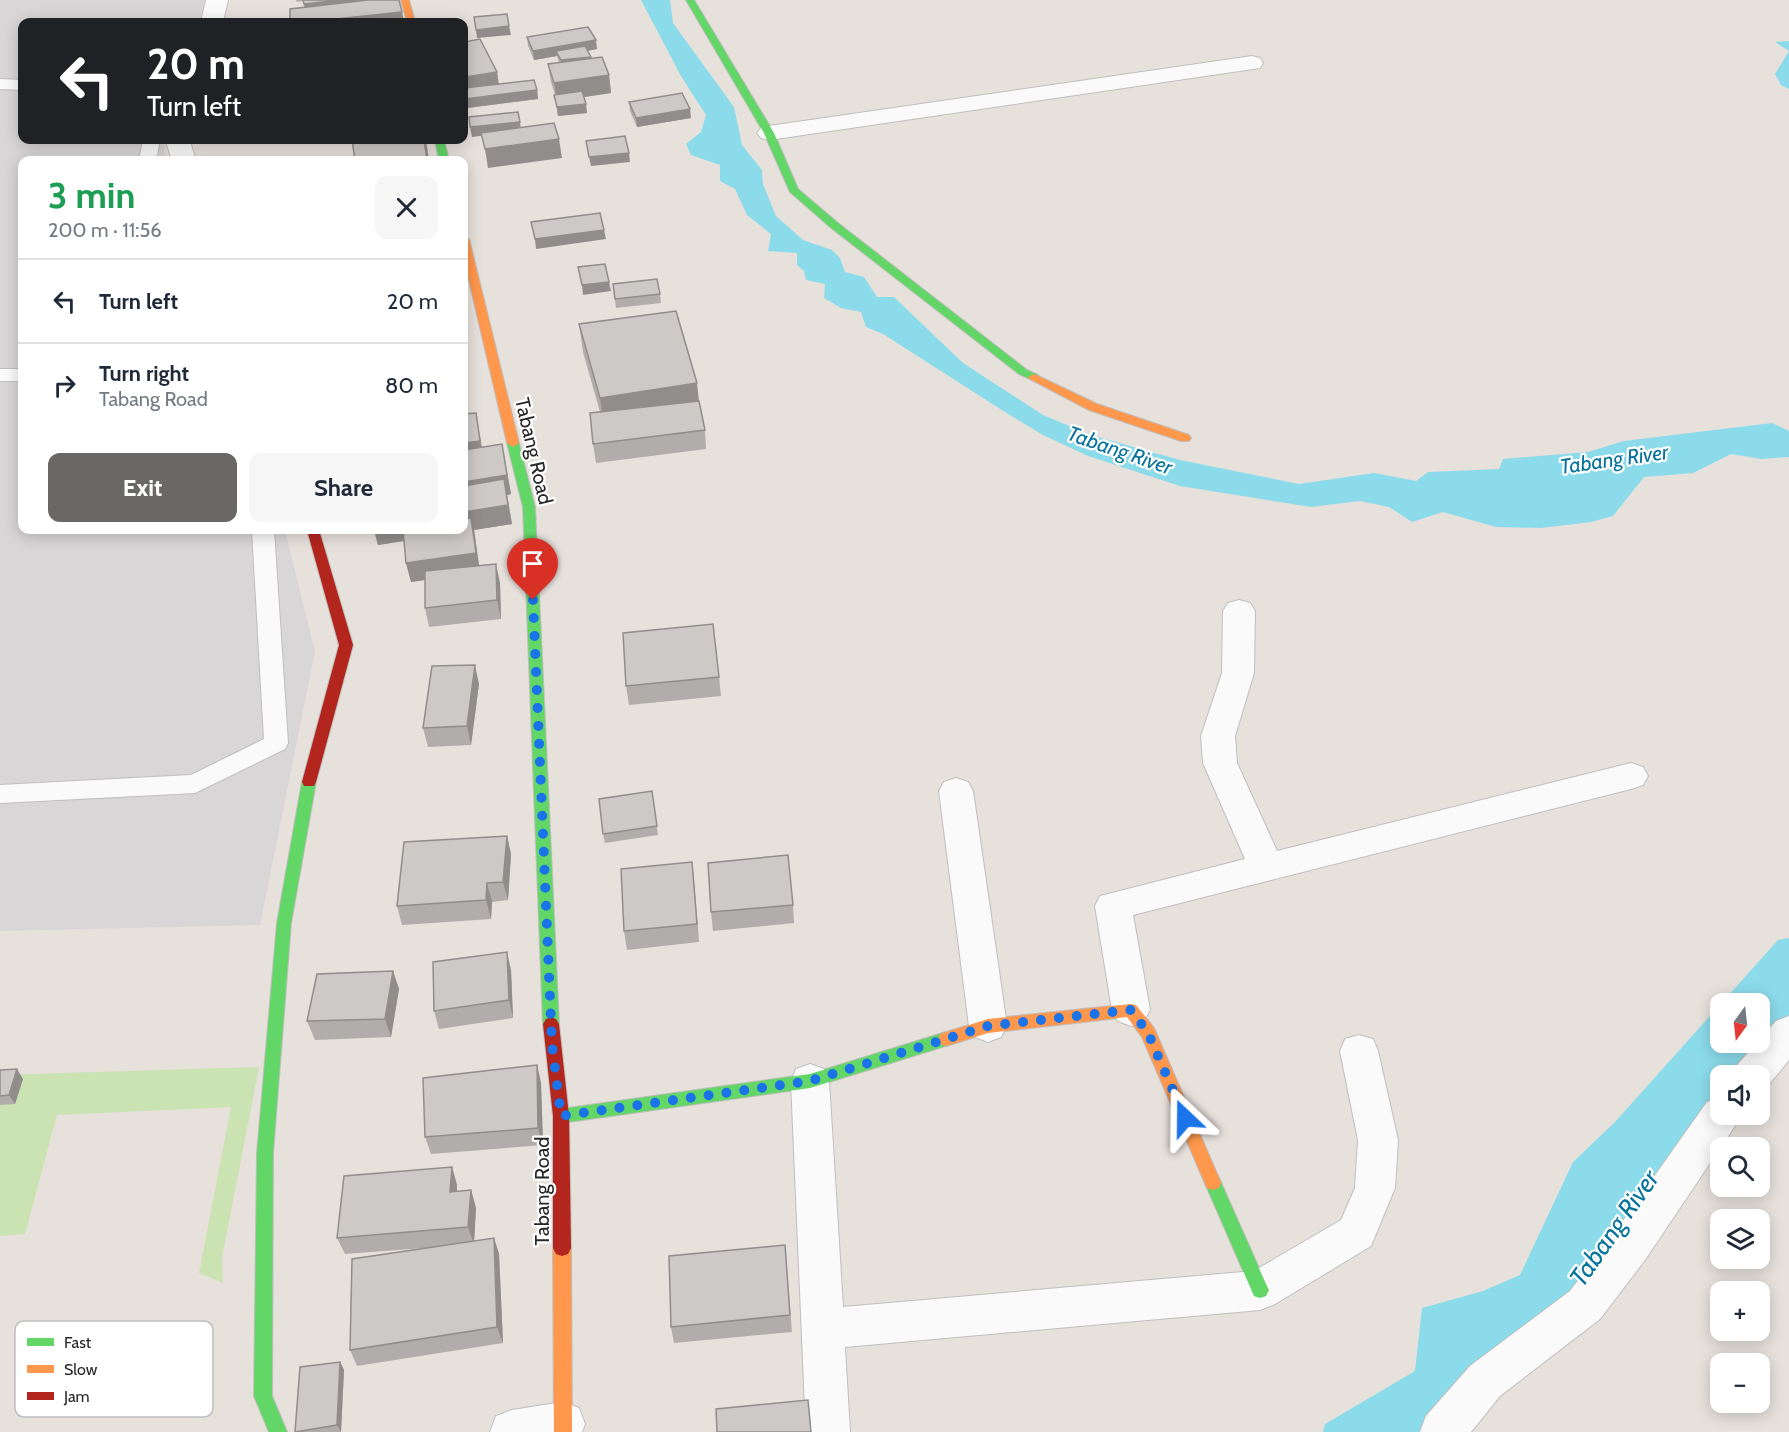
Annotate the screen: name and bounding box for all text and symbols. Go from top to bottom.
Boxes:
text: 20 m [147,38,245,90]
icon: left [48,42,126,120]
text: Turn left [147,90,241,123]
text: 3 min [48,173,135,217]
button: close [375,176,438,239]
text: 200 m · 11:56 [48,218,162,242]
icon: left [48,285,81,318]
text: Turn left [99,288,178,315]
text: 20 m [387,288,438,315]
text: Turn right [99,360,189,387]
icon: right [48,369,81,402]
text: 80 m [385,372,438,399]
text: Tabang Road [99,387,208,411]
street label: Tabang Road [510,395,558,507]
water label: Tabang River [1064,420,1177,480]
water label: Tabang River [1558,439,1671,479]
button: Exit [48,453,237,522]
button: Share [249,453,438,522]
pin [507,538,558,600]
icon: arrive [516,547,549,580]
north arrow [1710,993,1770,1053]
map controls [1710,993,1770,1413]
button: sound [1710,1065,1770,1125]
position arrow [1153,1086,1217,1150]
street label: Tabang Road [530,1137,554,1245]
button: search [1710,1137,1770,1197]
water label: Tabang River [1562,1163,1666,1292]
button: layers [1710,1209,1770,1269]
button: + [1710,1281,1770,1341]
legend [15,1321,213,1417]
text: Fast [64,1333,92,1352]
button: − [1710,1353,1770,1413]
text: Slow [64,1360,98,1379]
text: Jam [63,1387,90,1406]

